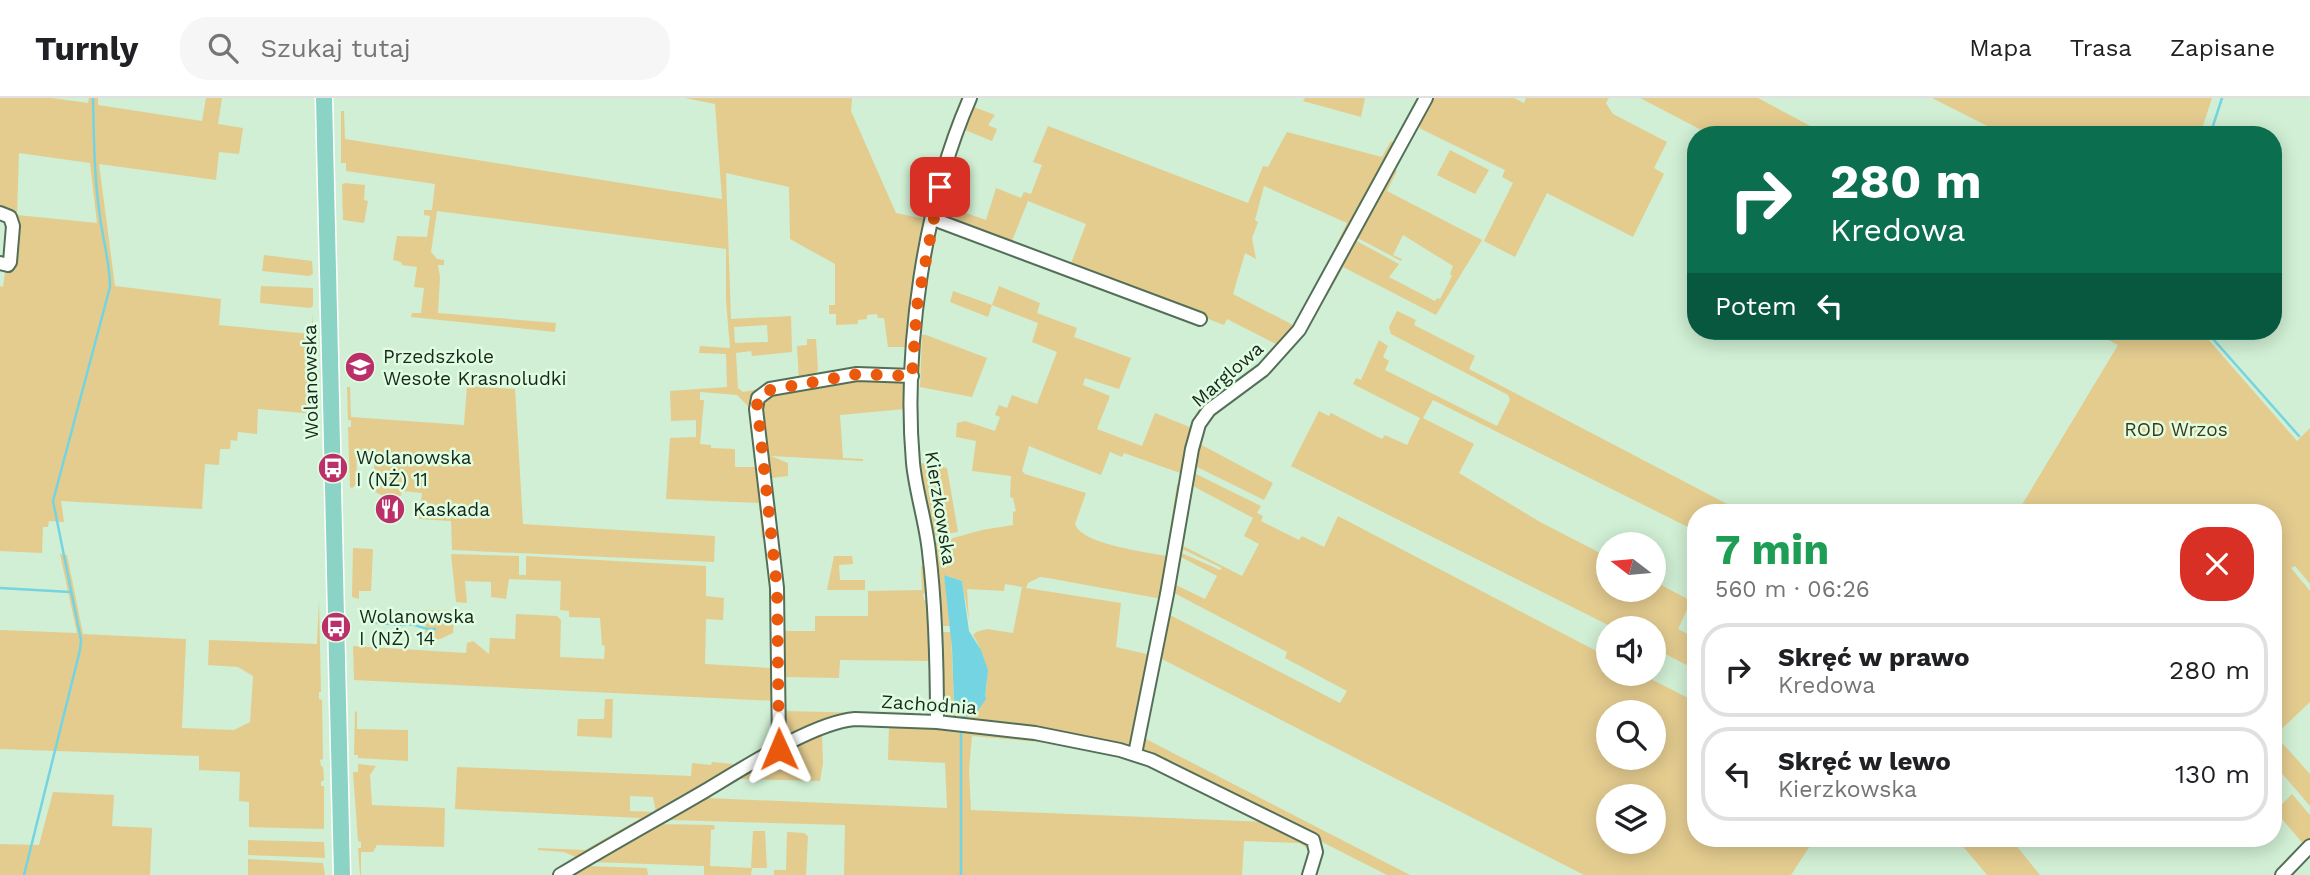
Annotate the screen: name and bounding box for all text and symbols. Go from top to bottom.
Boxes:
search box [180,17,670,80]
text: Turnly [35,29,138,68]
icon: search [204,29,242,67]
text: Szukaj tutaj [260,33,411,63]
text: Mapa [1969,34,2032,62]
text: Trasa [2070,34,2132,62]
text: Zapisane [2170,34,2275,62]
text: 280 m [1830,152,1982,210]
icon: right [1715,154,1806,245]
pin [910,157,970,217]
icon: arrive [921,168,959,206]
text: Kredowa [1830,211,1965,249]
icon: left [1811,287,1849,325]
text: Potem [1715,291,1797,321]
street label: Wolanowska [298,324,323,440]
street label: Marglowa [1187,337,1268,412]
place label: Przedszkole Wesołe Krasnoludki [383,345,567,390]
school or university icon: Przedszkole Wesołe Krasnoludki [343,350,377,384]
park label: ROD Wrzos [2124,418,2228,441]
place label: Wolanowska I (NŻ) 11 [356,446,472,491]
street label: Kierzkowska [920,450,961,567]
bus stop icon: Wolanowska I (NŻ) 11 [316,451,350,485]
restaurant icon: Kaskada [373,492,407,526]
place label: Kaskada [413,498,490,521]
text: 7 min [1715,525,1829,574]
button: close [2180,527,2254,601]
north arrow [1596,532,1666,602]
map controls [1596,532,1666,854]
text: 560 m · 06:26 [1715,576,1870,603]
place label: Wolanowska I (NŻ) 14 [359,605,475,650]
bus stop icon: Wolanowska I (NŻ) 14 [319,610,353,644]
button: sound [1596,616,1666,686]
text: Skręć w prawo [1778,642,1970,672]
icon: right [1719,651,1757,689]
text: 280 m [2169,655,2250,685]
text: Kredowa [1778,672,1875,699]
street label: Zachodnia [880,690,978,719]
button: search [1596,700,1666,770]
position arrow [742,712,816,786]
text: Skręć w lewo [1778,746,1951,776]
icon: left [1719,755,1757,793]
text: 130 m [2175,759,2250,789]
text: Kierzkowska [1778,776,1917,803]
button: layers [1596,784,1666,854]

